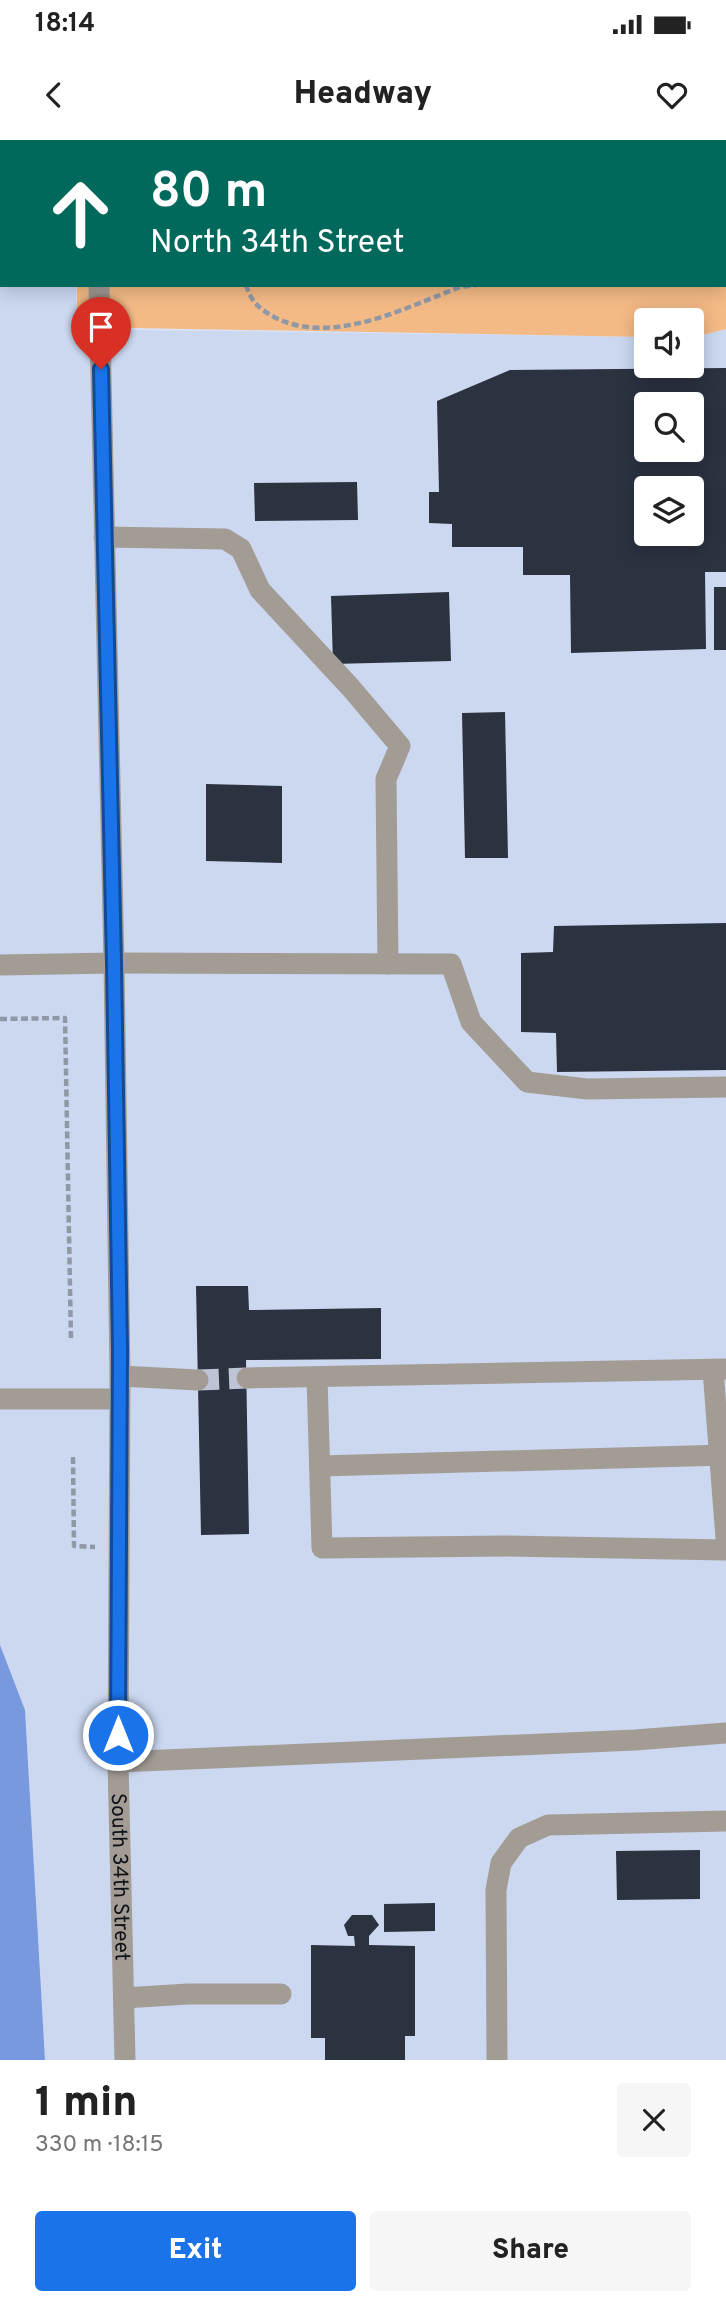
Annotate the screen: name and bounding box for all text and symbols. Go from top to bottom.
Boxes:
text: 18:14 [35,8,95,41]
text: Headway [294,75,432,115]
icon: back [35,76,73,114]
icon: heart [653,76,691,114]
text: 80 m [150,163,267,225]
icon: ahead [35,168,126,259]
text: North 34th Street [150,224,405,264]
pin [71,297,131,369]
icon: arrive [82,308,120,346]
map controls [634,308,704,546]
button: sound [634,308,704,378]
button: search [634,392,704,462]
button: layers [634,476,704,546]
position arrow [81,1698,155,1772]
street label: South 34th Street [104,1793,135,1961]
text: 1 min [35,2078,138,2131]
button: close [617,2083,691,2157]
text: 330 m · 18:15 [35,2131,164,2160]
button: Exit [35,2211,356,2291]
button: Share [370,2211,691,2291]

